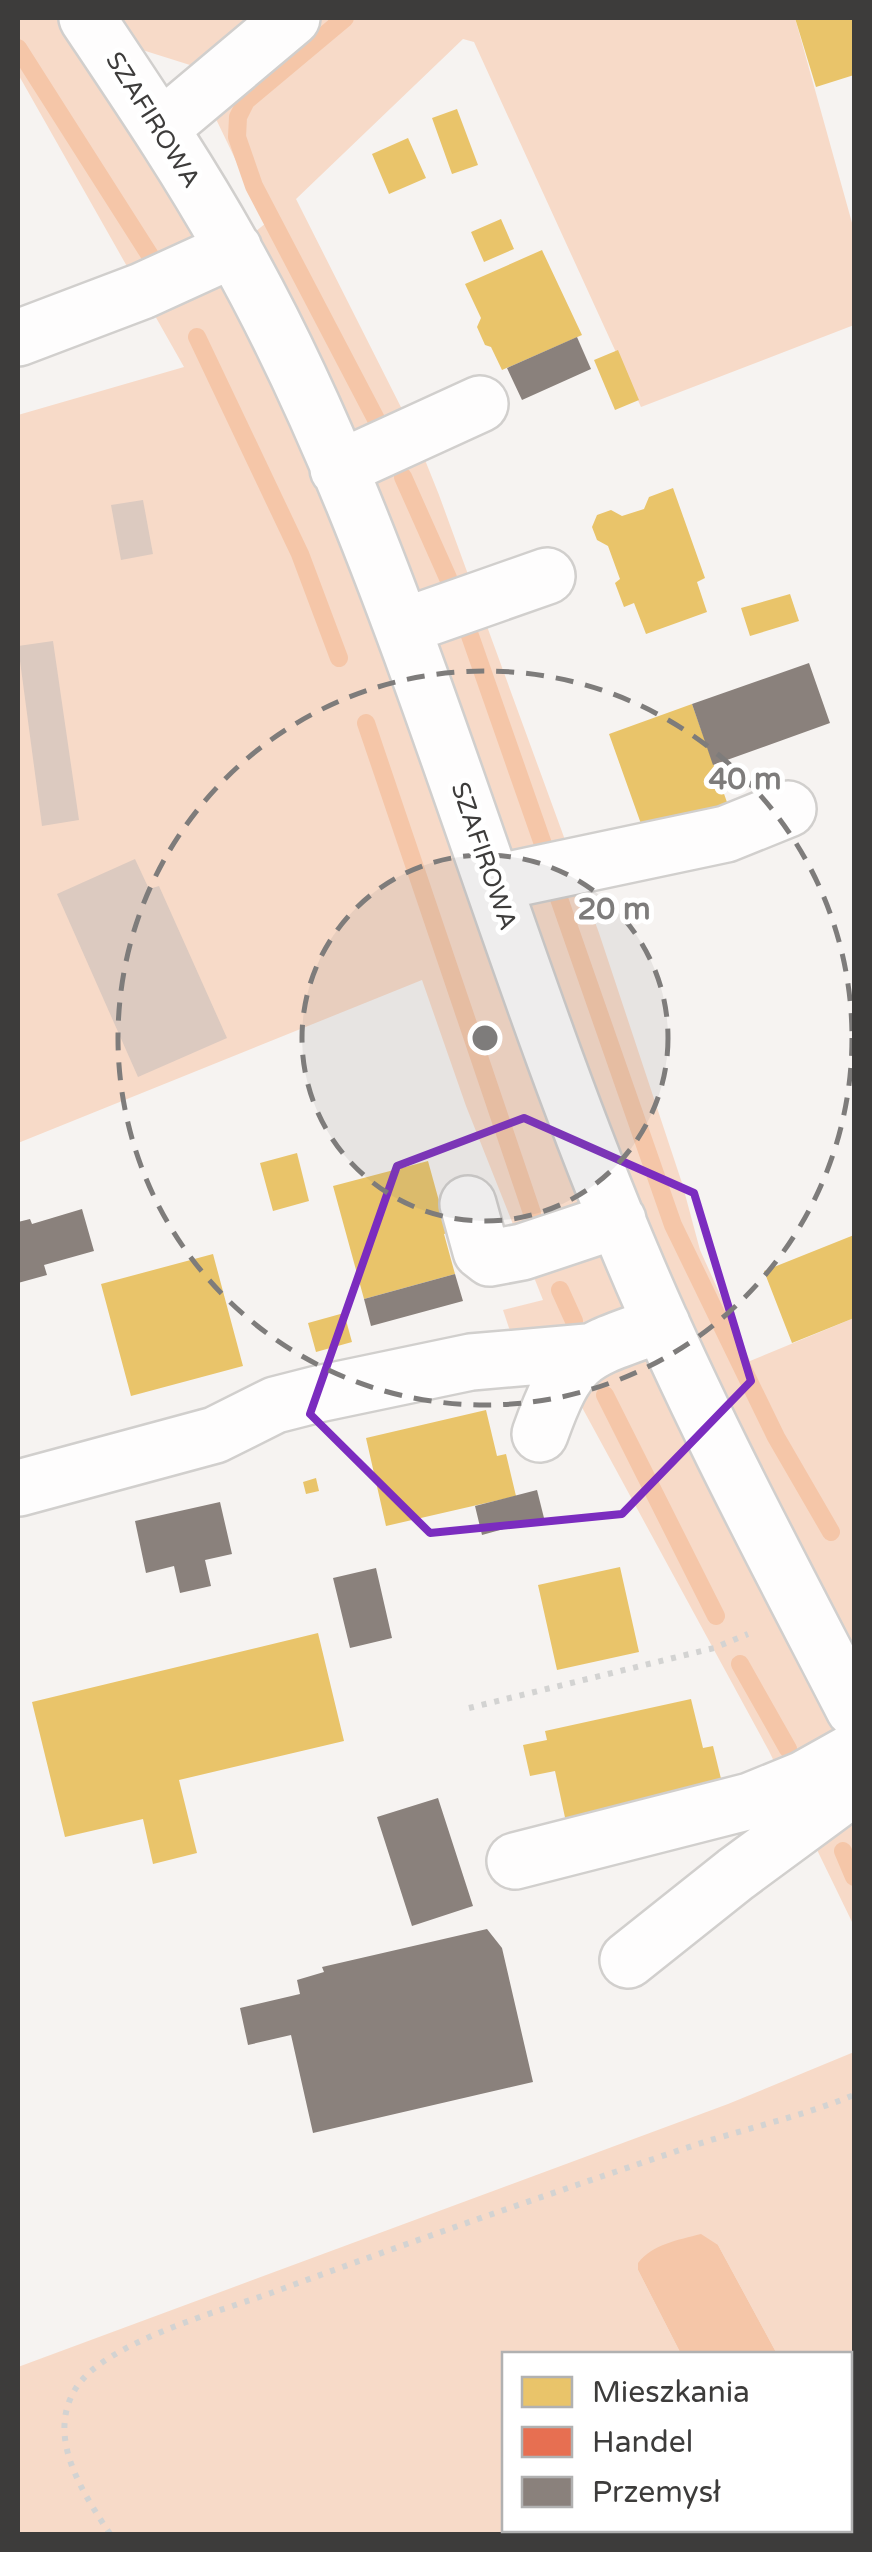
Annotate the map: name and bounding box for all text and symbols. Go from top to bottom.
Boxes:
street label: SZAFIROWA [99,47,207,193]
text: 40 m [708,761,782,798]
street label: SZAFIROWA [445,778,523,934]
text: 20 m [577,891,651,928]
centre of rings [467,1020,503,1056]
legend [502,2352,852,2532]
text: Mieszkania [592,2374,750,2411]
text: Handel [592,2424,693,2461]
text: Przemysł [592,2474,721,2511]

